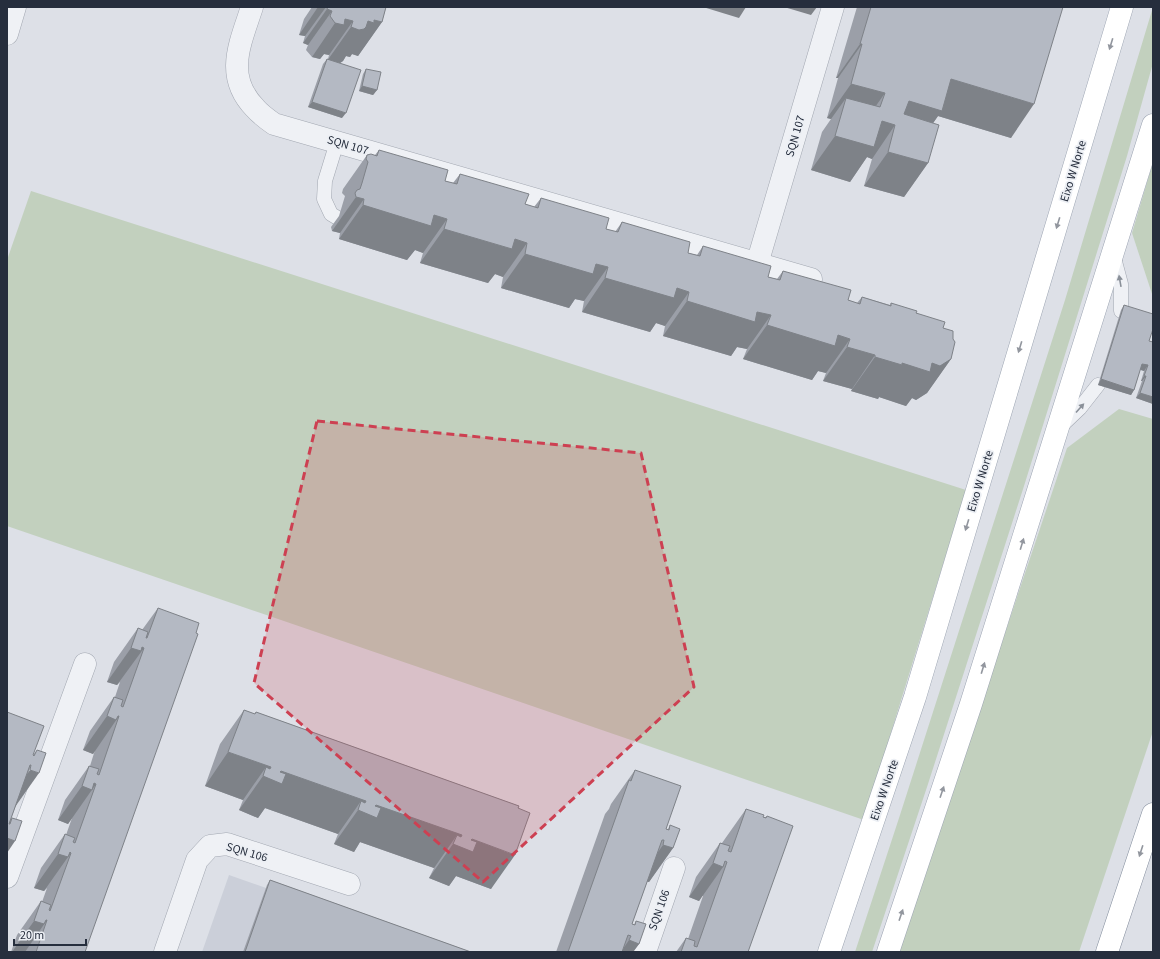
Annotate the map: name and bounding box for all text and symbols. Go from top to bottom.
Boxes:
one-way arrow [1108,39,1114,51]
street label: SQN 107 [781,113,810,159]
street label: SQN 107 [325,131,371,160]
street label: Eixo W Norte [1056,138,1091,204]
one-way arrow [1055,217,1061,229]
one-way arrow [1117,275,1123,288]
one-way arrow [1017,341,1023,353]
one-way arrow [1075,403,1084,413]
street label: Eixo W Norte [963,448,998,514]
one-way arrow [964,520,970,532]
one-way arrow [1019,538,1025,550]
one-way arrow [980,662,986,674]
street label: Eixo W Norte [866,757,903,823]
one-way arrow [939,785,945,797]
street label: SQN 106 [224,838,270,867]
one-way arrow [1138,845,1144,857]
street label: SQN 106 [645,887,674,933]
one-way arrow [898,909,904,921]
scale bar [14,921,86,947]
text: 20 m [20,927,44,944]

